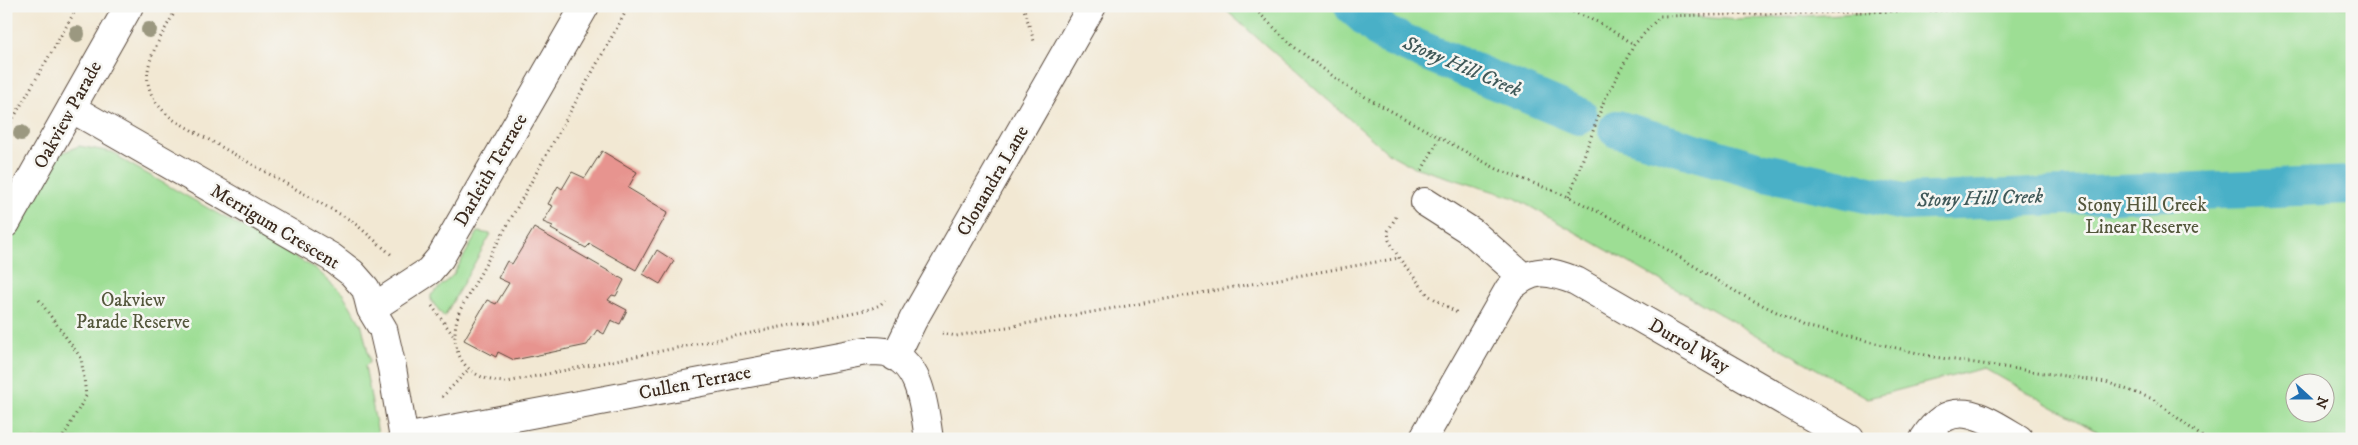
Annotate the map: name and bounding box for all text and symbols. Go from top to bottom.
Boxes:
water label: Stony Hill Creek [1398,30,1526,103]
street label: Oakview Parade [29,57,107,173]
street label: Darleith Terrace [449,109,533,230]
street label: Clonandra Lane [952,122,1034,240]
street label: Merrigum Crescent [206,179,344,275]
water label: Stony Hill Creek [1916,184,2044,214]
park label: Stony Hill Creek Linear Reserve [2077,194,2207,239]
park label: Oakview Parade Reserve [76,289,190,334]
street label: Durrol Way [1644,314,1734,379]
street label: Cullen Terrace [637,361,753,405]
north arrow [2286,372,2336,422]
text: N [2311,394,2332,411]

